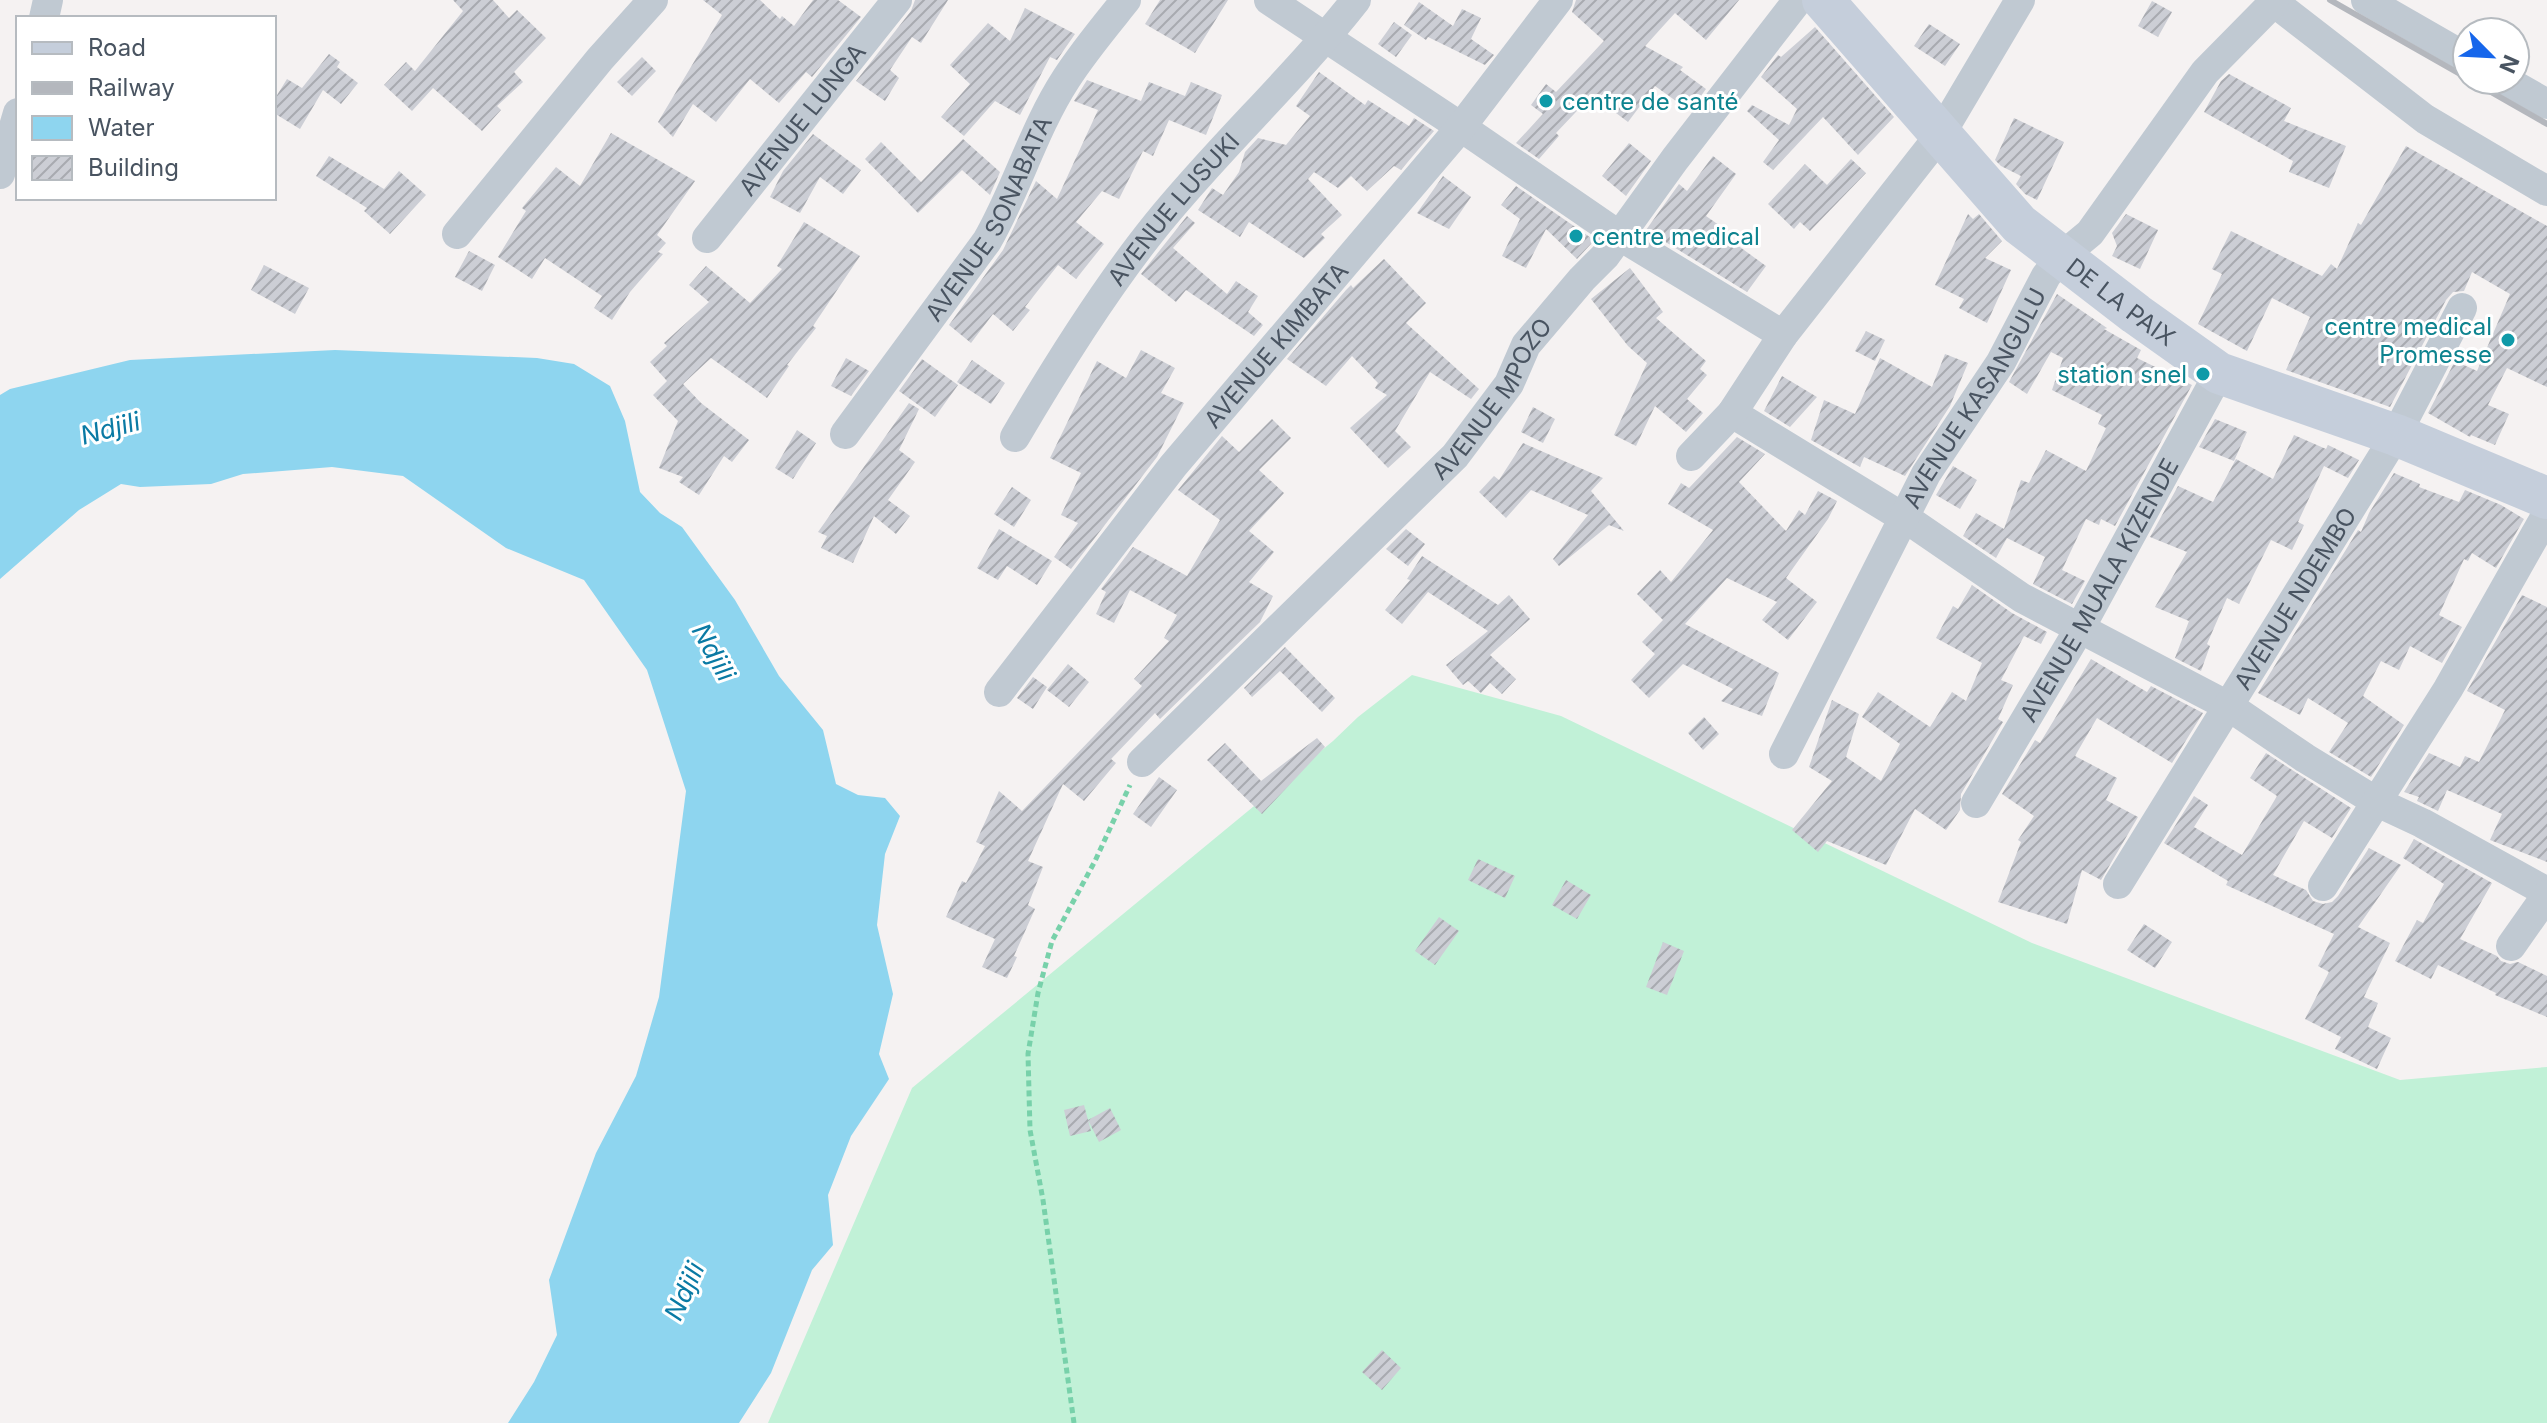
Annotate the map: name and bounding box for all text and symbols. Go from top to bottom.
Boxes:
legend [16,16,276,200]
north arrow [2451,16,2531,96]
text: Road [88,33,146,62]
street label: AVENUE LUNGA [732,37,871,201]
text: N [2494,51,2525,77]
text: Railway [88,73,175,102]
place label: centre de santé [1562,87,1738,116]
marker: centre de santé [1537,92,1555,110]
street label: AVENUE SONABATA [919,111,1057,326]
text: Water [88,113,155,142]
street label: AVENUE LUSUKI [1101,126,1245,291]
text: Building [88,153,179,182]
place label: centre medical [1592,222,1760,251]
marker: centre medical [1567,227,1585,245]
street label: DE LA PAIX [2061,252,2181,352]
street label: AVENUE KIMBATA [1198,257,1354,433]
street label: AVENUE KASANGULU [1897,283,2052,513]
street label: AVENUE MPOZO [1425,312,1557,485]
place label: centre medical Promesse [2324,312,2492,369]
marker: centre medical Promesse [2499,331,2517,349]
place label: station snel [2057,360,2187,389]
marker: station snel [2194,365,2212,383]
water label: Ndjili [77,405,144,451]
street label: AVENUE MUALA KIZENDE [2013,453,2184,727]
street label: AVENUE NDEMBO [2228,502,2362,695]
water label: Ndjili [686,618,743,687]
water label: Ndjili [657,1256,711,1325]

